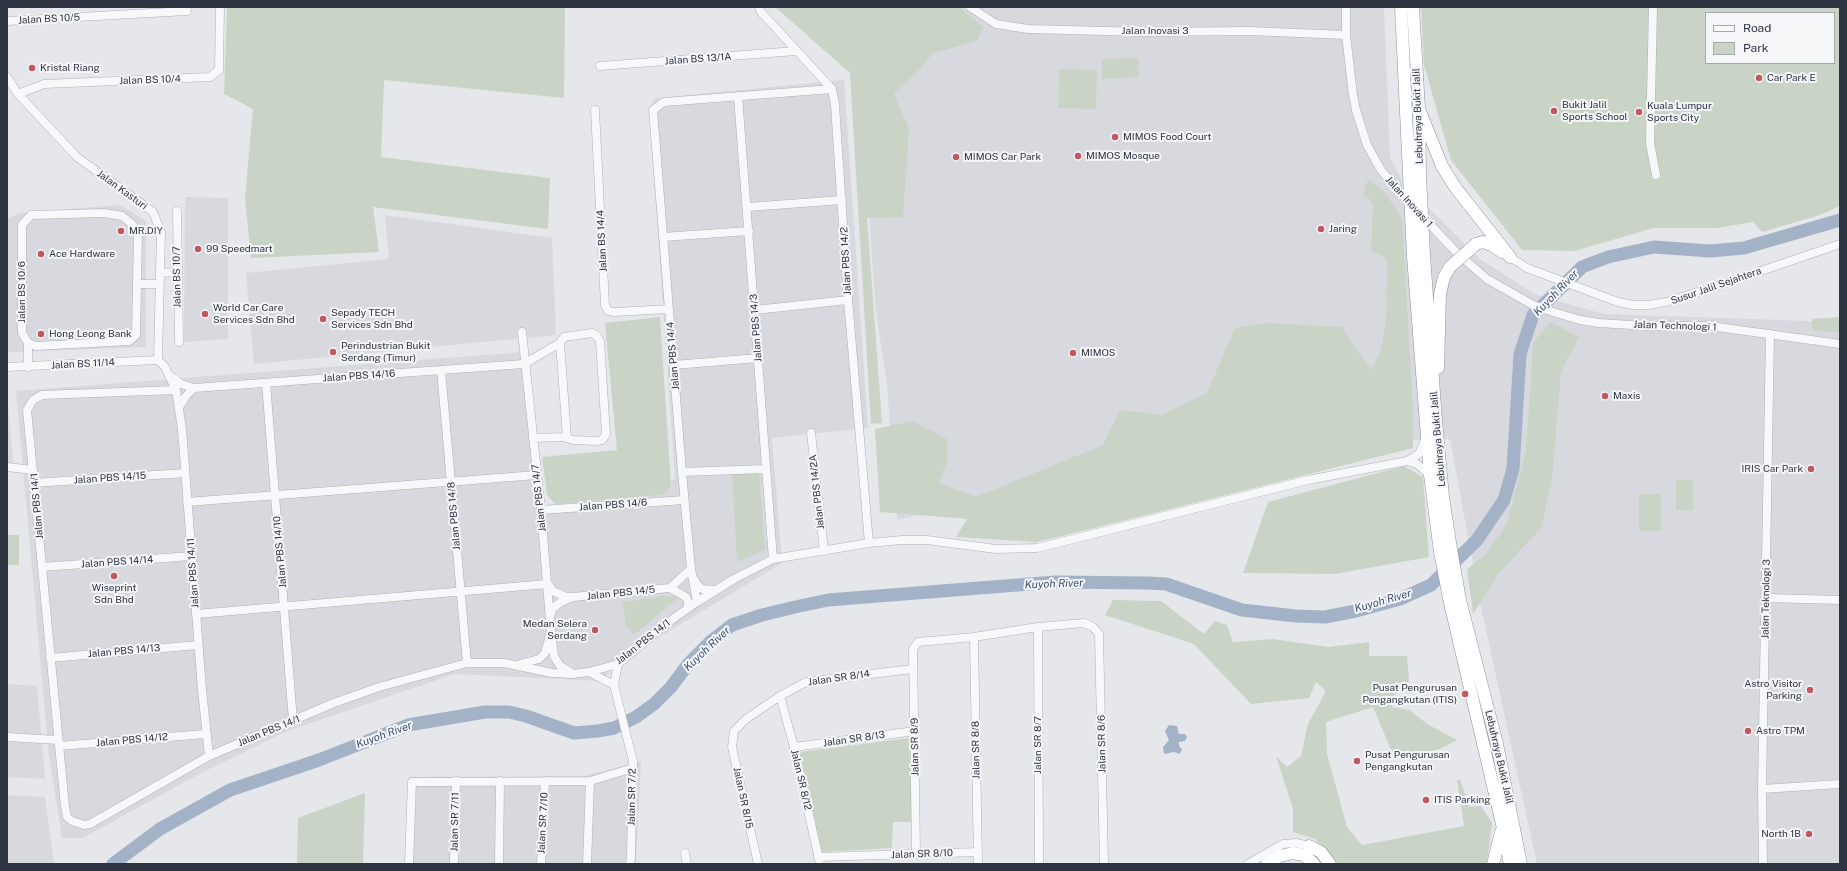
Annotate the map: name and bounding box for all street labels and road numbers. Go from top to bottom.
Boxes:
street label: Jalan BS 10/5 [18,11,80,27]
street label: Jalan Inovasi 3 [1122,25,1188,37]
street label: Jalan BS 13/1A [664,51,732,67]
street label: Lebuhraya Bukit Jalil [1410,68,1426,164]
street label: Jalan BS 10/4 [119,73,181,87]
street label: Jalan Kasturi [94,168,150,212]
street label: Jalan Inovasi 1 [1383,174,1435,230]
street label: Jalan BS 14/4 [594,210,610,272]
street label: Jalan PBS 14/2 [838,227,854,295]
street label: Jalan BS 10/7 [170,246,184,308]
street label: Jalan BS 10/6 [16,261,28,323]
street label: Susur Jalil Sejahtera [1669,265,1763,307]
street label: Jalan PBS 14/3 [748,293,764,363]
street label: Jalan Technologi 1 [1633,319,1717,333]
street label: Jalan PBS 14/4 [664,321,682,391]
street label: Jalan BS 11/14 [51,356,115,372]
street label: Jalan PBS 14/16 [322,367,396,385]
street label: Lebuhraya Bukit Jalil [1428,391,1448,487]
street label: Jalan PBS 14/2A [807,454,827,530]
street label: Jalan PBS 14/7 [529,463,549,533]
street label: Jalan PBS 14/15 [73,469,147,487]
street label: Jalan PBS 14/1 [28,472,46,540]
street label: Jalan PBS 14/8 [445,481,463,551]
street label: Jalan PBS 14/6 [578,497,648,513]
street label: Jalan PBS 14/10 [271,515,289,589]
street label: Jalan PBS 14/11 [185,537,201,609]
street label: Jalan PBS 14/14 [80,553,154,571]
street label: Jalan Teknologi 3 [1759,559,1773,639]
street label: Jalan PBS 14/5 [586,583,656,603]
street label: Jalan PBS 14/1 [613,617,673,667]
street label: Jalan PBS 14/13 [87,642,161,660]
street label: Jalan SR 8/14 [807,668,871,688]
street label: Lebuhraya Bukit Jalil [1482,709,1516,805]
street label: Jalan PBS 14/1 [236,713,302,749]
street label: Jalan SR 8/6 [1095,715,1109,773]
street label: Jalan SR 8/7 [1032,716,1044,774]
street label: Jalan SR 8/9 [908,718,922,776]
street label: Jalan SR 8/8 [969,721,983,779]
street label: Jalan SR 8/13 [822,729,886,749]
street label: Jalan PBS 14/12 [95,731,169,749]
street label: Jalan SR 8/12 [788,748,814,812]
street label: Jalan SR 8/15 [731,766,755,830]
street label: Jalan SR 7/2 [625,768,639,826]
street label: Jalan SR 7/11 [448,792,462,852]
street label: Jalan SR 7/10 [535,792,551,854]
street label: Jalan SR 8/10 [891,847,953,861]

